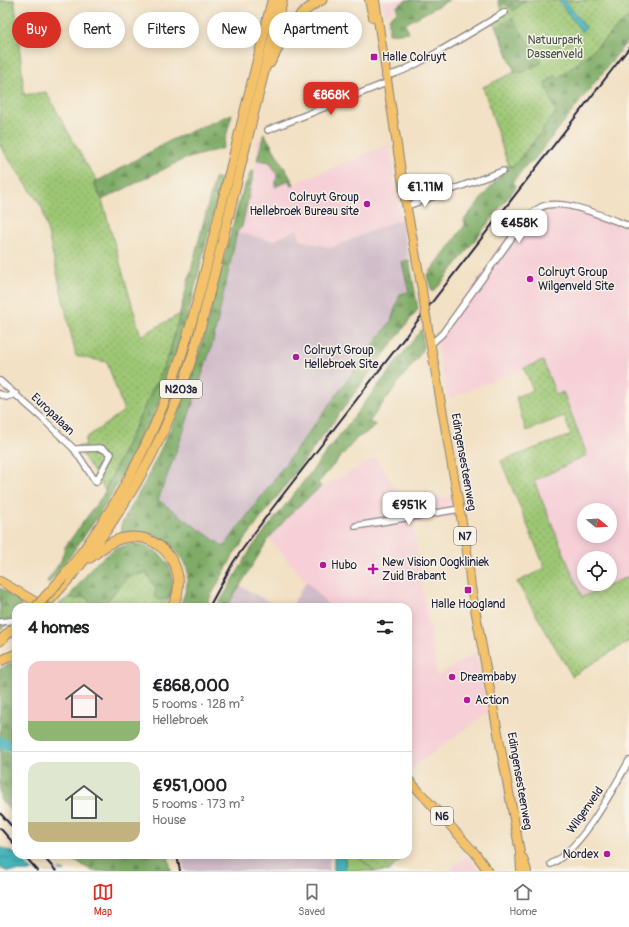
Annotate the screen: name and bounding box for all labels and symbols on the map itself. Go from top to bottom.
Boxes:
park label: Natuurpark Dassenveld [527,33,583,62]
place label: Halle Colruyt [382,50,447,65]
marker: Halle Colruyt [369,52,379,62]
pin: €868K [303,82,359,116]
pin: €1.11M [392,174,458,208]
place label: Colruyt Group Hellebroek Bureau site [249,190,359,219]
marker: Colruyt Group Hellebroek Bureau site [362,199,372,209]
pin: €458K [491,210,547,244]
place label: Colruyt Group Wilgenveld Site [538,265,614,294]
marker: Colruyt Group Wilgenveld Site [525,274,535,284]
place label: Colruyt Group Hellebroek Site [304,343,379,372]
marker: Colruyt Group Hellebroek Site [291,352,301,362]
road number: N203a [160,380,202,398]
street label: Europalaan [28,390,78,439]
street label: Edingensesteenweg [448,412,479,512]
pin: €951K [381,492,437,526]
north arrow [577,503,617,543]
road number: N7 [454,527,476,545]
place label: New Vision Oogkliniek Zuid Brabant [382,555,489,584]
place label: Hubo [331,558,358,573]
marker: Hubo [318,560,328,570]
marker: New Vision Oogkliniek Zuid Brabant [367,563,379,575]
marker: Halle Hoogland [463,585,473,595]
place label: Halle Hoogland [431,597,505,612]
place label: Dreambaby [460,670,516,685]
marker: Dreambaby [447,672,457,682]
place label: Action [475,693,509,708]
marker: Action [462,695,472,705]
street label: Edingensesteenweg [504,731,535,831]
street label: Wilgenveld [564,784,607,837]
road number: N6 [431,807,453,825]
place label: Nordex [562,847,599,862]
marker: Nordex [602,849,612,859]

